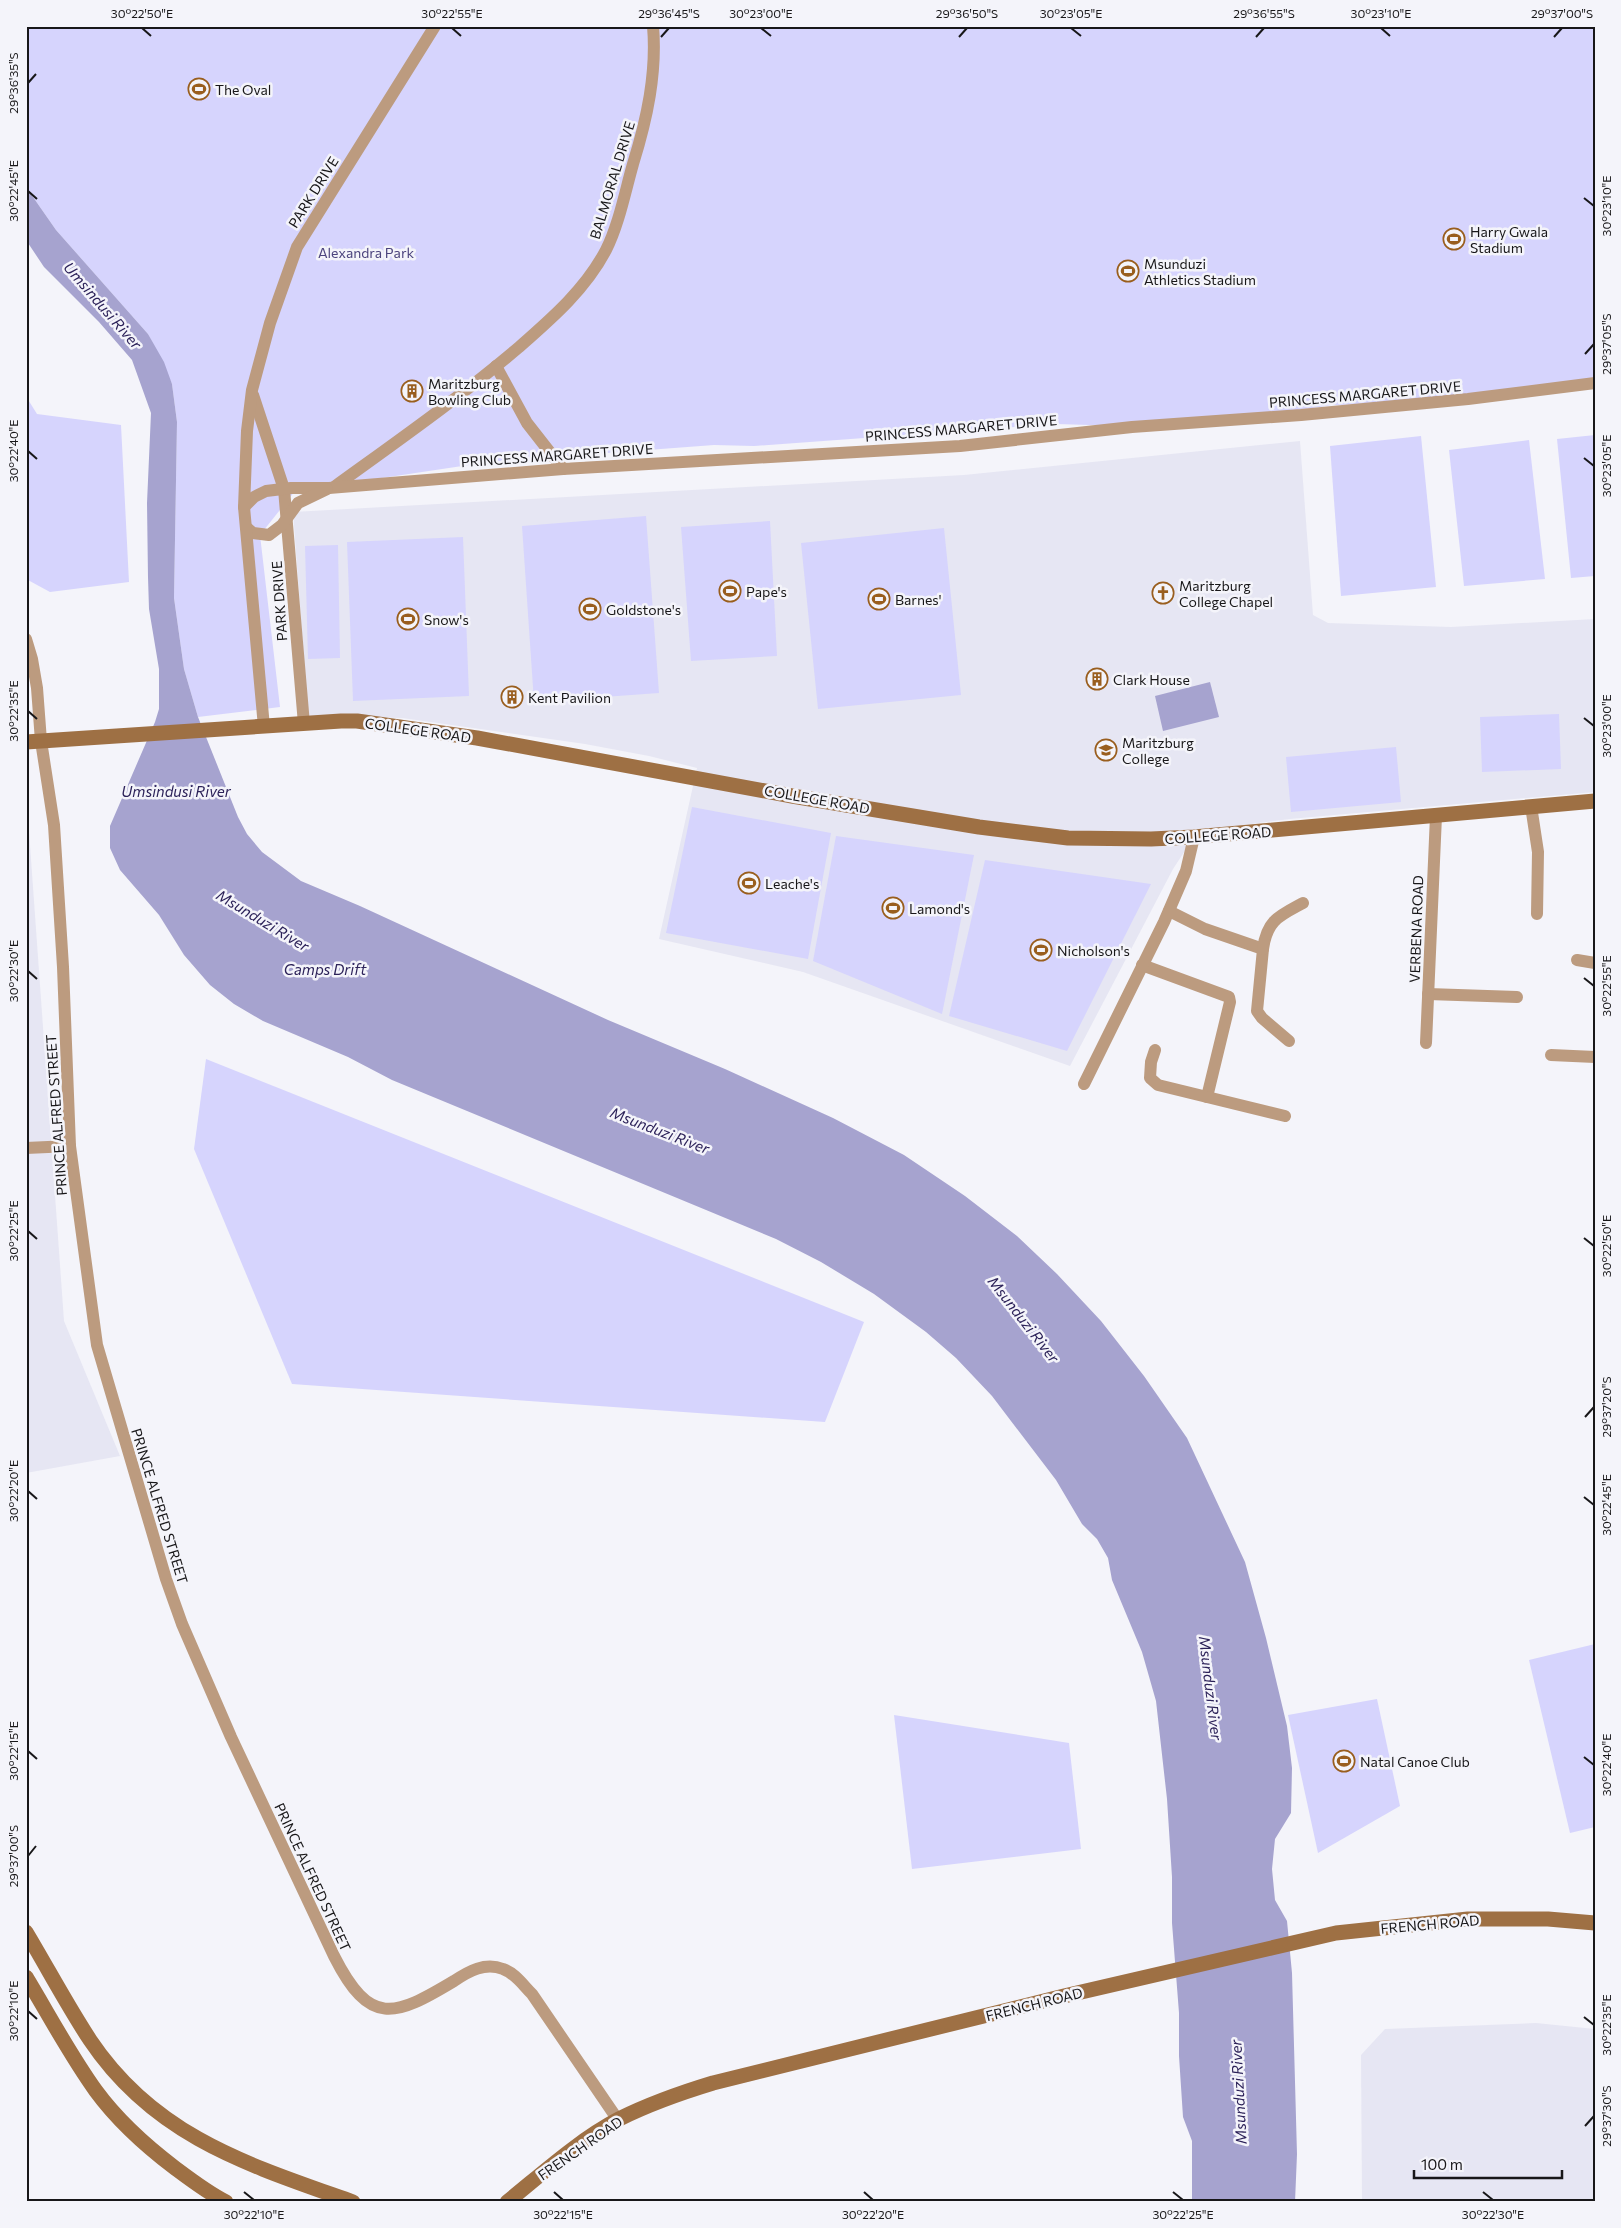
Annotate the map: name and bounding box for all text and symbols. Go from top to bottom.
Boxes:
text: 30°22'50"E [111,6,173,20]
text: 30°22'55"E [421,6,483,20]
text: 29°36'45"S [638,6,700,20]
text: 30°23'00"E [729,6,793,20]
text: 29°36'50"S [936,6,998,20]
text: 30°23'05"E [1040,6,1102,20]
text: 29°36'55"S [1233,6,1295,20]
text: 30°23'10"E [1351,6,1411,20]
text: 29°37'00"S [1531,6,1593,20]
text: 29°36'35"S [6,52,20,114]
sports icon: The Oval [187,77,211,101]
place label: The Oval [215,81,271,98]
street label: BALMORAL DRIVE [586,119,638,241]
street label: PARK DRIVE [284,153,342,231]
text: 30°22'45"E [6,160,20,222]
text: 30°23'10"E [1599,176,1613,236]
place label: Harry Gwala Stadium [1470,223,1548,256]
sports icon: Harry Gwala Stadium [1442,227,1466,251]
park label: Alexandra Park [318,244,415,261]
place label: Msunduzi Athletics Stadium [1144,255,1256,288]
water label: Umsindusi River [60,258,146,353]
sports icon: Msunduzi Athletics Stadium [1116,259,1140,283]
text: 29°37'05"S [1599,313,1613,375]
place label: Maritzburg Bowling Club [428,375,511,408]
street label: PRINCESS MARGARET DRIVE [1268,377,1462,411]
building icon: Maritzburg Bowling Club [400,379,424,403]
street label: PRINCESS MARGARET DRIVE [864,411,1058,445]
text: 30°22'40"E [6,420,20,482]
text: 30°23'05"E [1599,435,1613,497]
street label: PRINCESS MARGARET DRIVE [460,440,654,470]
street label: PARK DRIVE [268,560,290,642]
place label: Maritzburg College Chapel [1179,577,1273,610]
sports icon: Pape's [718,579,742,603]
church icon: Maritzburg College Chapel [1151,581,1175,605]
place label: Pape's [746,583,787,600]
sports icon: Barnes' [867,587,891,611]
place label: Barnes' [895,591,942,608]
sports icon: Goldstone's [578,597,602,621]
place label: Goldstone's [606,601,681,618]
sports icon: Snow's [396,607,420,631]
place label: Snow's [424,611,469,628]
building icon: Clark House [1085,667,1109,691]
place label: Clark House [1113,671,1190,688]
text: 30°22'35"E [6,680,20,742]
building icon: Kent Pavilion [500,685,524,709]
place label: Kent Pavilion [528,689,611,706]
text: 30°23'00"E [1599,694,1613,758]
street label: COLLEGE ROAD [364,714,472,746]
place label: Maritzburg College [1122,734,1194,767]
school or university icon: Maritzburg College [1094,738,1118,762]
street label: COLLEGE ROAD [763,781,871,817]
water label: Umsindusi River [121,782,232,800]
street label: COLLEGE ROAD [1164,823,1272,847]
sports icon: Leache's [737,871,761,895]
place label: Leache's [765,875,819,892]
street label: VERBENA ROAD [1406,875,1426,983]
water label: Msunduzi River [213,885,313,955]
sports icon: Lamond's [881,896,905,920]
place label: Lamond's [909,900,970,917]
sports icon: Nicholson's [1029,938,1053,962]
text: 30°22'30"E [6,940,20,1002]
place label: Nicholson's [1057,942,1130,959]
text: 30°22'55"E [1599,955,1613,1017]
water label: Camps Drift [284,960,367,978]
street label: PRINCE ALFRED STREET [42,1034,70,1196]
water label: Msunduzi River [608,1103,713,1158]
text: 30°22'25"E [6,1200,20,1262]
text: 30°22'50"E [1599,1215,1613,1277]
water label: Msunduzi River [985,1272,1064,1367]
text: 29°37'20"S [1599,1376,1613,1438]
street label: PRINCE ALFRED STREET [128,1426,192,1586]
text: 30°22'20"E [6,1460,20,1522]
text: 30°22'45"E [1599,1474,1613,1536]
water label: Msunduzi River [1196,1635,1226,1742]
text: 30°22'15"E [6,1721,20,1781]
text: 30°22'40"E [1599,1734,1613,1796]
sports icon: Natal Canoe Club [1332,1749,1356,1773]
place label: Natal Canoe Club [1360,1753,1470,1770]
street label: PRINCE ALFRED STREET [271,1800,355,1954]
text: 29°37'00"S [6,1825,20,1887]
street label: FRENCH ROAD [1380,1911,1480,1937]
text: 30°22'10"E [6,1981,20,2041]
street label: FRENCH ROAD [984,1984,1084,2024]
text: 30°22'35"E [1599,1994,1613,2056]
water label: Msunduzi River [1226,2038,1250,2145]
text: 29°37'30"S [1599,2085,1613,2147]
street label: FRENCH ROAD [534,2113,626,2183]
scale bar [1414,2148,1561,2180]
text: 100 m [1421,2155,1463,2173]
text: 30°22'10"E [224,2207,284,2221]
text: 30°22'15"E [533,2207,593,2221]
text: 30°22'20"E [842,2207,904,2221]
text: 30°22'25"E [1152,2207,1214,2221]
text: 30°22'30"E [1462,2207,1524,2221]

